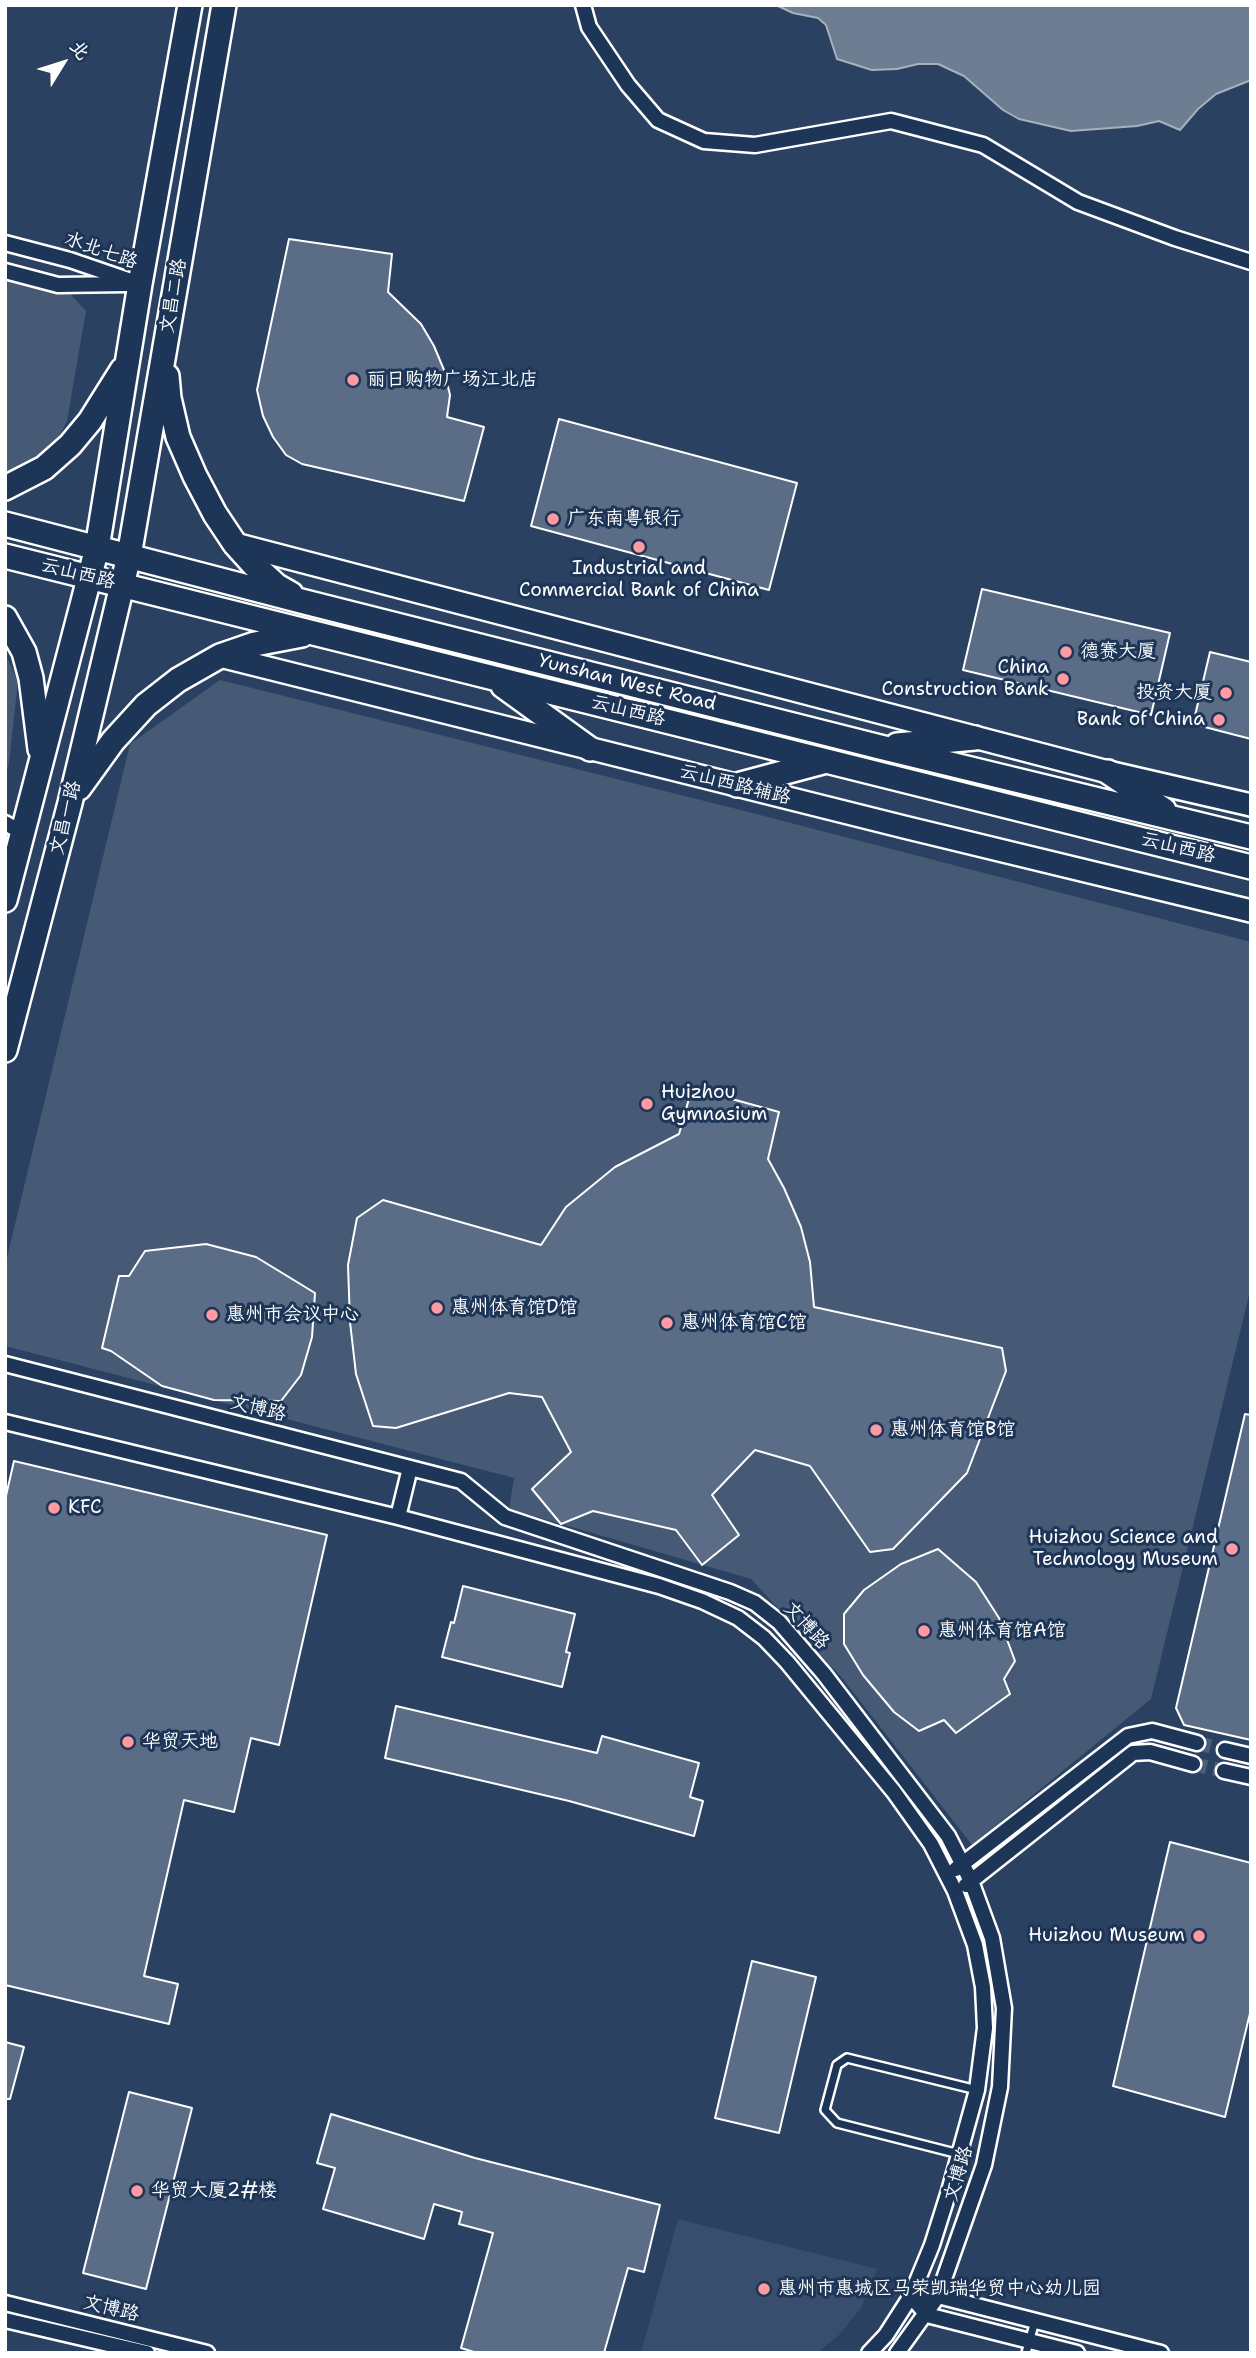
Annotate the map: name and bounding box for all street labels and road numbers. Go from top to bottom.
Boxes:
street label: 水北七路 [61,228,141,274]
street label: 文昌二路 [156,257,192,335]
street label: 云山西路 [38,554,118,594]
street label: Yunshan West Road [536,650,718,716]
street label: 云山西路 [588,691,668,731]
street label: 云山西路辅路 [677,760,793,810]
street label: 文昌一路 [46,778,86,858]
street label: 云山西路 [1138,828,1218,868]
street label: 文博路 [228,1391,288,1427]
street label: 文博路 [778,1597,834,1655]
street label: 文博路 [940,2143,978,2205]
street label: 文博路 [81,2291,141,2327]

